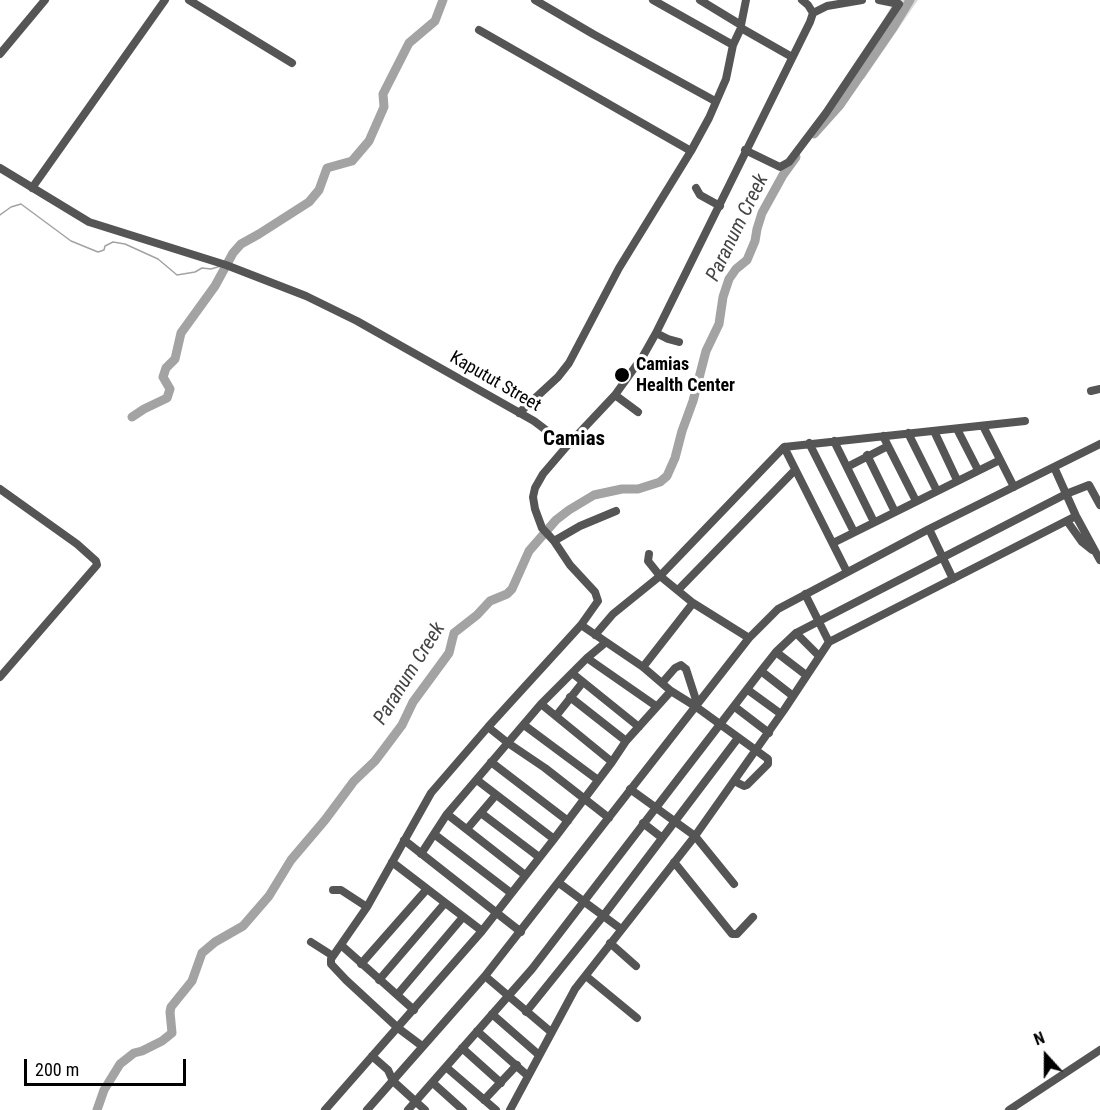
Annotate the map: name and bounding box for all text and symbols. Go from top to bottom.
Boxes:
water label: Paranum Creek [702,170,774,286]
street label: Kaputut Street [446,347,544,417]
place label: Camias Health Center [636,354,735,397]
marker: Camias Health Center [613,366,631,384]
district label: Camias [543,427,605,453]
water label: Paranum Creek [369,618,451,730]
north arrow [1016,1026,1076,1086]
text: N [1031,1028,1047,1049]
scale bar [27,1047,189,1085]
text: 200 m [35,1059,79,1080]

